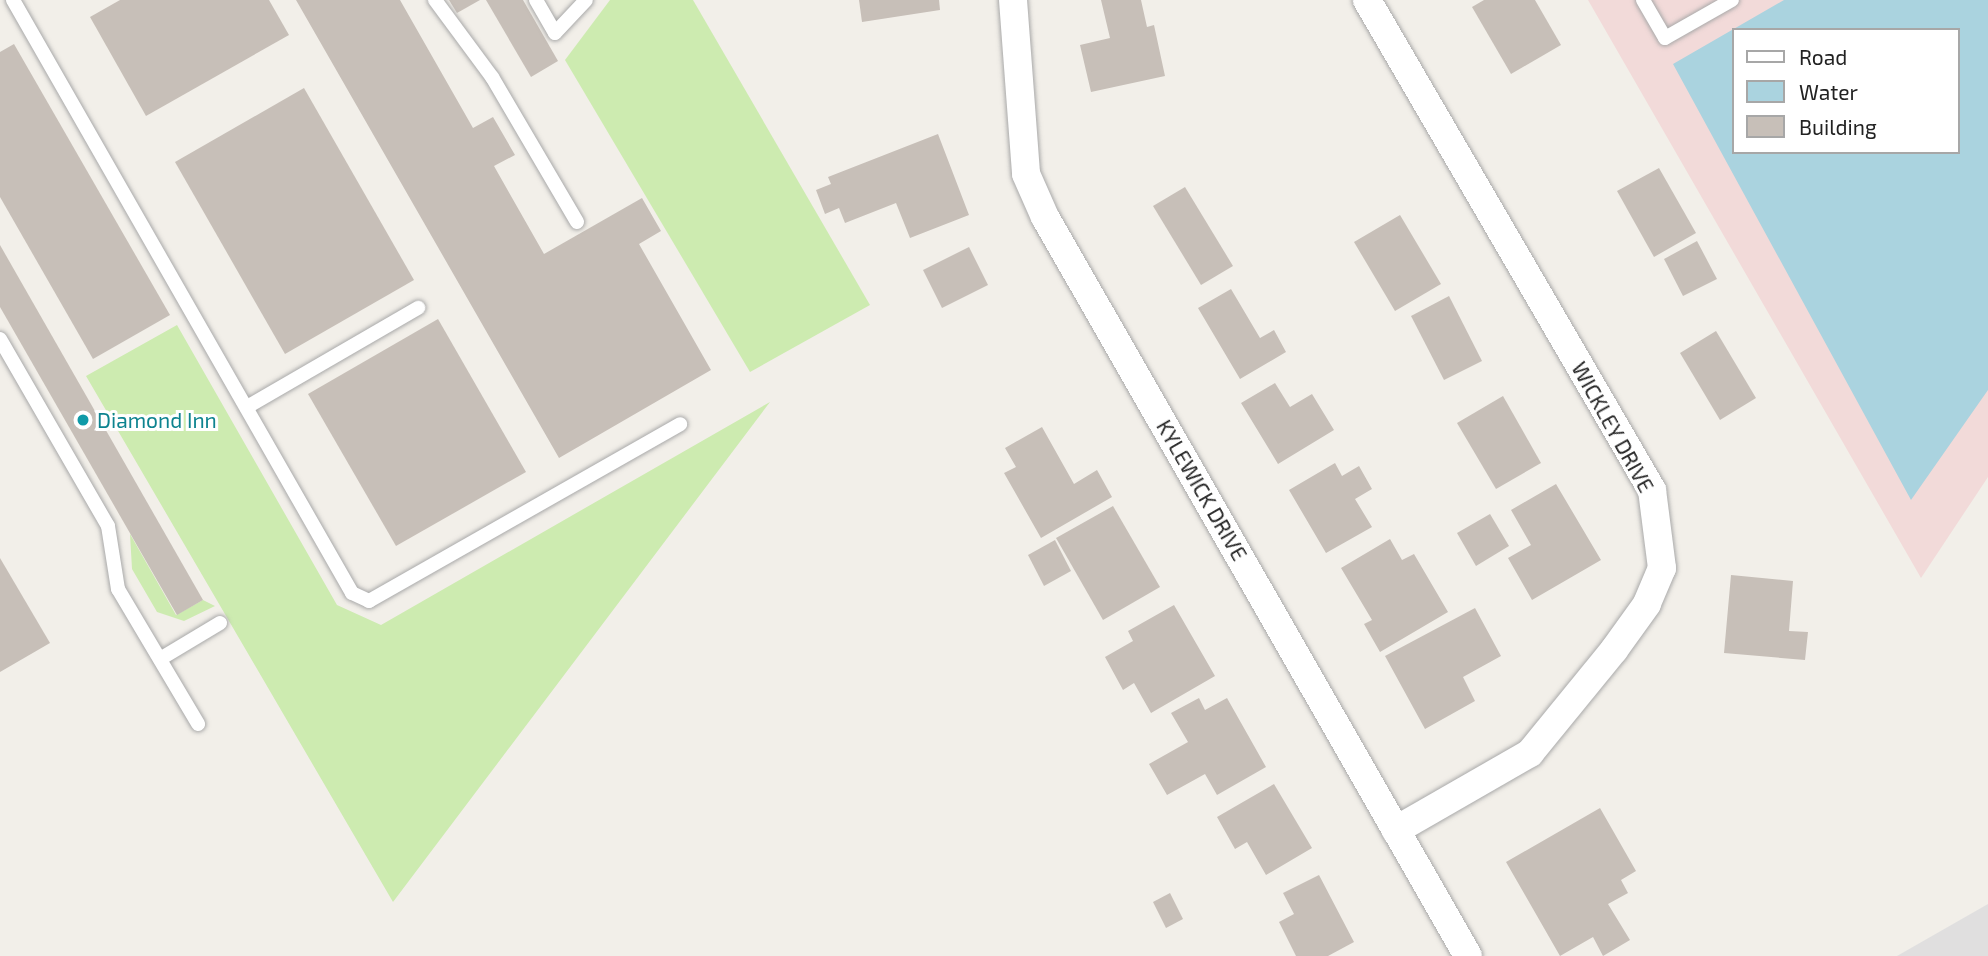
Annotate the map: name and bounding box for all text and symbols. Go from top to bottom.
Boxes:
legend [1732,28,1960,154]
text: Road [1799,44,1847,69]
text: Water [1799,79,1858,104]
text: Building [1799,114,1877,139]
street label: WICKLEY DRIVE [1567,357,1659,497]
place label: Diamond Inn [97,407,217,433]
marker: Diamond Inn [75,412,91,428]
street label: KYLEWICK DRIVE [1151,415,1253,565]

